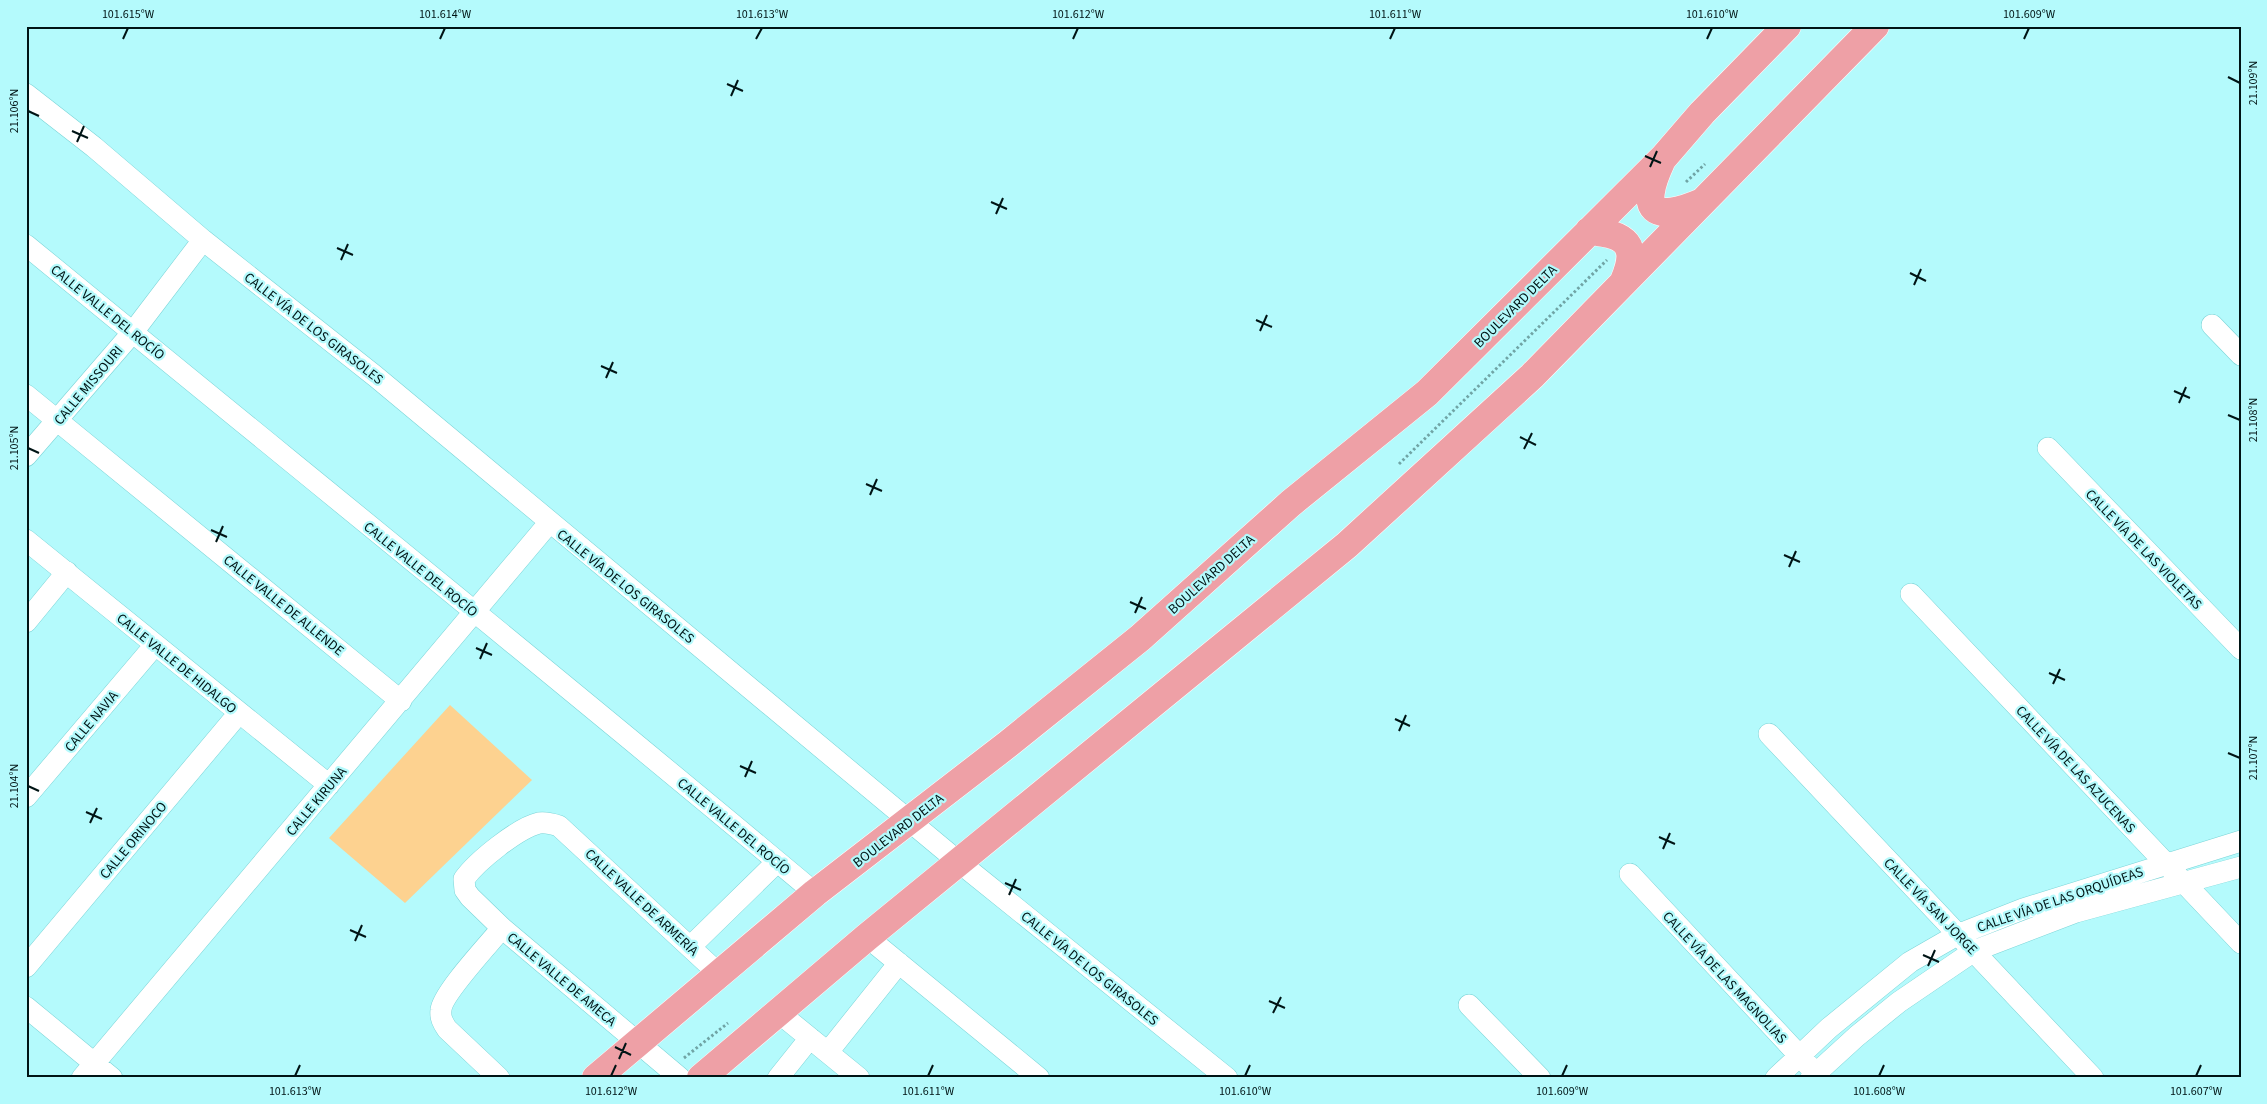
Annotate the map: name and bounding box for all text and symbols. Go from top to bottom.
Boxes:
text: 101.615°W [102,6,155,23]
text: 101.614°W [419,6,472,23]
text: 101.613°W [736,6,789,23]
text: 101.612°W [1052,6,1105,23]
text: 101.611°W [1369,6,1422,23]
text: 101.610°W [1686,6,1739,23]
text: 101.609°W [2003,6,2056,23]
text: 21.109°N [2245,61,2262,105]
text: 21.106°N [6,89,23,133]
street label: CALLE VALLE DEL ROCÍO [46,260,169,365]
street label: BOULEVARD DELTA [1470,260,1562,353]
street label: CALLE VÍA DE LOS GIRASOLES [240,268,387,390]
street label: CALLE MISSOURI [50,342,128,430]
text: 21.108°N [2245,398,2262,442]
text: 21.105°N [6,426,23,470]
street label: CALLE VÍA DE LAS VIOLETAS [2080,485,2206,614]
street label: CALLE VALLE DEL ROCÍO [359,517,482,622]
street label: CALLE VÍA DE LOS GIRASOLES [552,525,698,649]
street label: BOULEVARD DELTA [1164,530,1260,619]
street label: CALLE VALLE DE ALLENDE [219,551,348,661]
street label: CALLE VALLE DE HIDALGO [112,609,241,719]
street label: CALLE NAVIA [60,686,124,757]
street label: CALLE VÍA DE LAS AZUCENAS [2011,702,2140,838]
text: 21.107°N [2245,736,2262,780]
street label: CALLE KIRUNA [282,762,352,841]
text: 21.104°N [6,764,23,808]
street label: CALLE VALLE DEL ROCÍO [673,774,794,880]
street label: BOULEVARD DELTA [849,789,949,873]
street label: CALLE ORINOCO [95,798,172,884]
street label: CALLE VALLE DE ARMERÍA [580,845,703,961]
street label: CALLE VÍA SAN JORGE [1879,854,1982,960]
street label: CALLE VÍA DE LAS ORQUÍDEAS [1975,862,2146,938]
street label: CALLE VÍA DE LOS GIRASOLES [1016,907,1162,1031]
street label: CALLE VÍA DE LAS MAGNOLIAS [1657,907,1791,1048]
street label: CALLE VALLE DE AMECA [502,928,621,1032]
text: 101.613°W [269,1083,322,1100]
text: 101.612°W [585,1083,638,1100]
text: 101.611°W [902,1083,955,1100]
text: 101.610°W [1219,1083,1272,1100]
text: 101.609°W [1536,1083,1589,1100]
text: 101.608°W [1853,1083,1906,1100]
text: 101.607°W [2170,1083,2223,1100]

